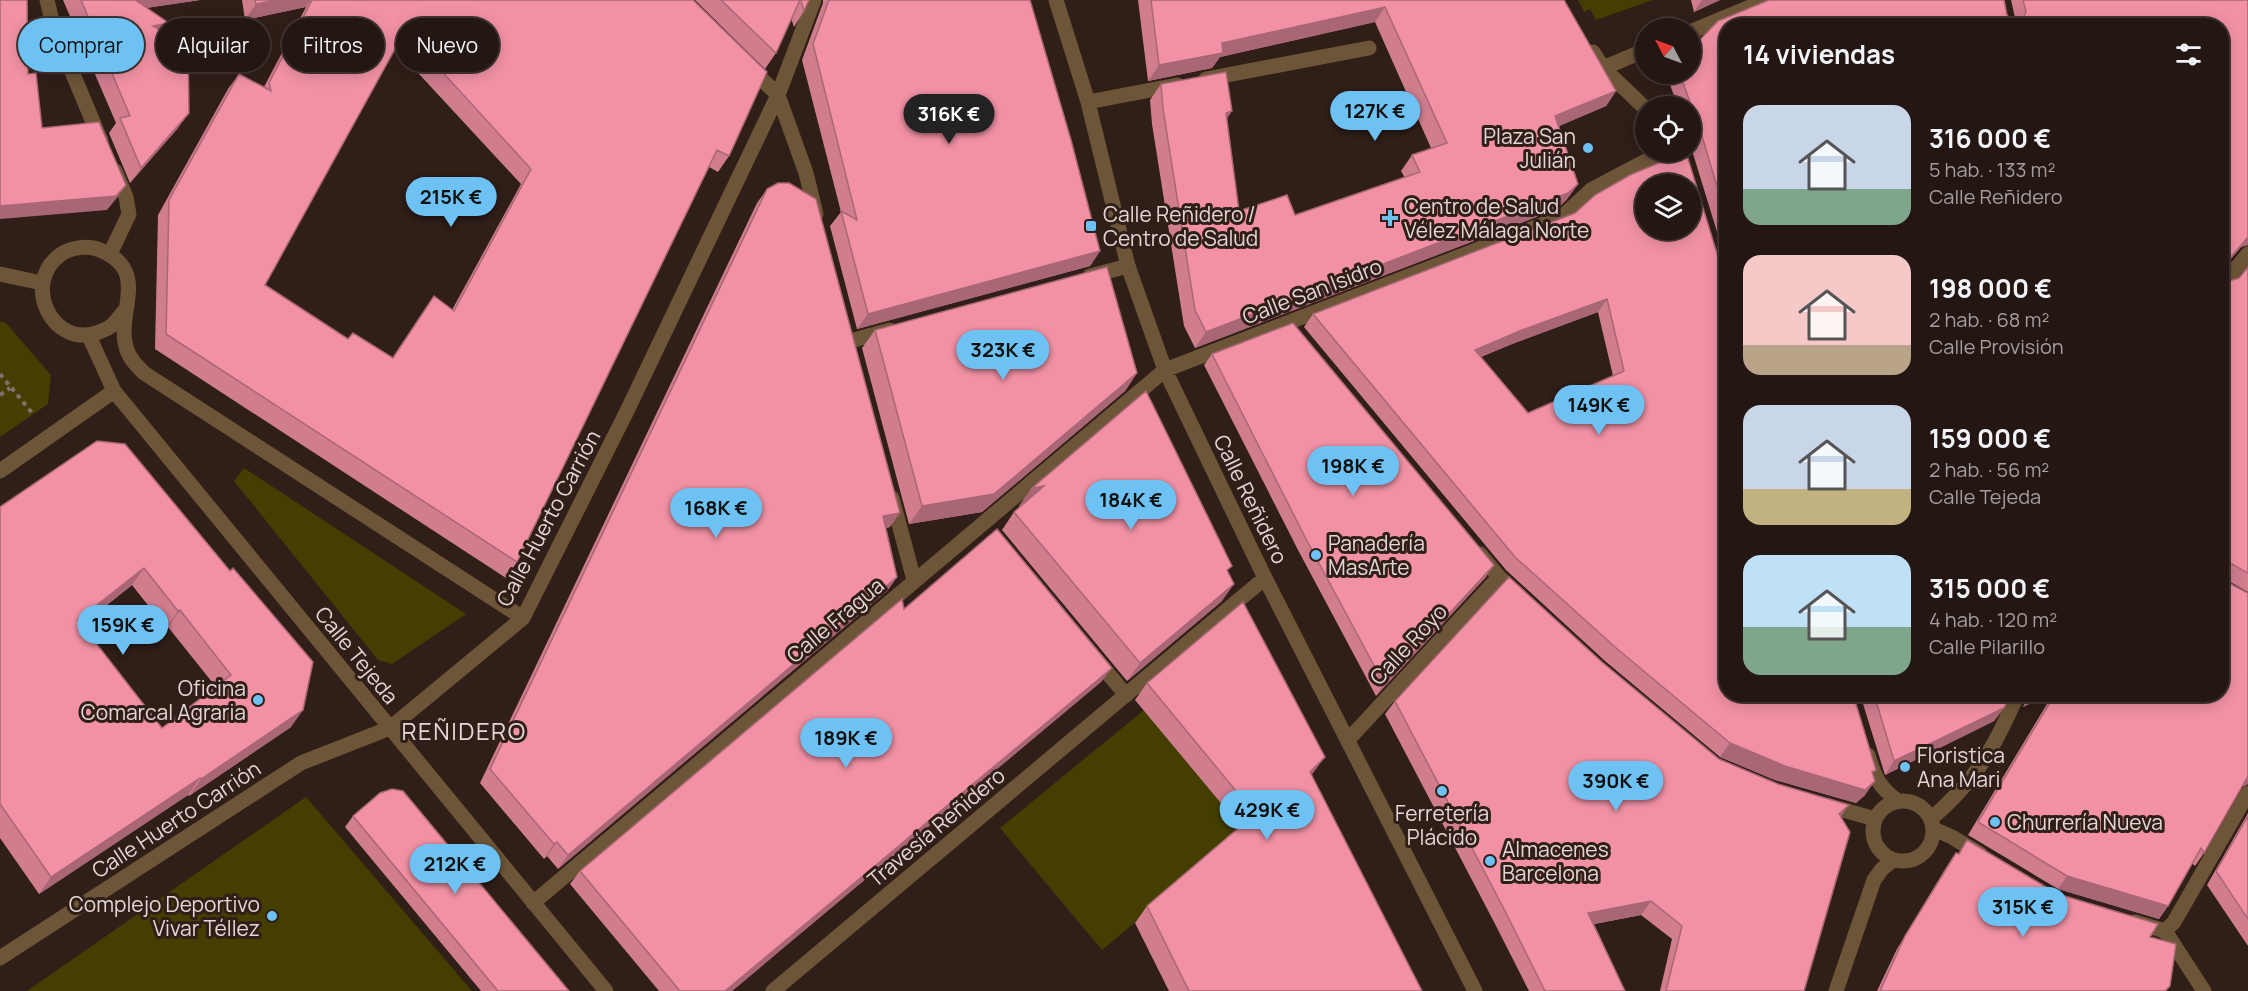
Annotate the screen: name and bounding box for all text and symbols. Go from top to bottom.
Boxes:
chip: Comprar [18,18,144,72]
chip: Alquilar [156,18,270,72]
chip: Filtros [282,18,384,72]
chip: Nuevo [396,18,499,72]
north arrow [1635,18,1701,84]
map controls [1635,18,1701,240]
text: 14 viviendas [1743,36,1895,72]
icon: filters [2172,38,2205,71]
pin: 127K € [1326,91,1424,142]
pin: 316K € [900,94,998,145]
button: locate [1635,96,1701,162]
text: 127K € [1344,97,1406,124]
text: 316K € [917,100,981,127]
text: 316 000 € [1929,120,2051,156]
place label: Plaza San Julián [1483,122,1576,174]
icon: home [1791,129,1863,201]
marker: Plaza San Julián [1581,141,1595,155]
text: 5 hab. · 133 m² [1929,156,2055,183]
button: layers [1635,174,1701,240]
pin: 215K € [402,177,500,228]
text: 215K € [420,183,482,210]
text: Calle Reñidero [1929,183,2063,210]
place label: Centro de Salud Vélez Málaga Norte [1404,192,1589,244]
place label: Calle Reñidero / Centro de Salud [1103,200,1258,252]
marker: Centro de Salud Vélez Málaga Norte [1381,209,1399,227]
marker: Calle Reñidero / Centro de Salud [1084,219,1098,233]
street label: Calle San Isidro [1238,252,1386,330]
text: 198 000 € [1929,270,2052,306]
icon: home [1791,279,1863,351]
text: 2 hab. · 68 m² [1929,306,2049,333]
pin: 323K € [954,330,1052,381]
text: Calle Provisión [1929,333,2064,360]
text: 323K € [970,336,1036,363]
pin: 149K € [1550,385,1648,436]
text: 149K € [1567,391,1631,418]
text: 159 000 € [1929,420,2051,456]
street label: Calle Huerto Carrión [490,425,606,611]
icon: home [1791,429,1863,501]
street label: Calle Reñidero [1208,430,1294,568]
pin: 198K € [1304,446,1402,497]
text: 198K € [1321,452,1385,479]
text: 2 hab. · 56 m² [1929,456,2049,483]
pin: 184K € [1082,480,1180,531]
text: Calle Tejeda [1929,483,2041,510]
text: 184K € [1099,486,1163,513]
pin: 168K € [667,488,765,539]
text: 168K € [684,494,748,521]
place label: Panadería MasArte [1328,529,1425,581]
marker: Panadería MasArte [1309,548,1323,562]
text: 315 000 € [1929,570,2050,606]
street label: Calle Fragua [780,571,890,669]
icon: home [1791,579,1863,651]
street label: Calle Royo [1363,597,1453,691]
street label: Calle Tejeda [309,600,405,710]
pin: 159K € [74,605,172,656]
text: 4 hab. · 120 m² [1929,606,2057,633]
text: 159K € [91,611,155,638]
text: Calle Pilarillo [1929,633,2045,660]
place label: Oficina Comarcal Agraria [81,674,246,726]
marker: Oficina Comarcal Agraria [251,693,265,707]
district label: REÑIDERO [401,714,527,747]
pin: 189K € [797,718,895,769]
text: 189K € [814,724,878,751]
place label: Floristica Ana Mari [1917,741,2005,793]
street label: Calle Huerto Carrión [86,754,266,884]
marker: Floristica Ana Mari [1898,760,1912,774]
street label: Travesía Reñidero [861,761,1011,893]
pin: 390K € [1567,761,1665,812]
text: 390K € [1582,767,1650,794]
marker: Ferretería Plácido [1435,784,1449,798]
pin: 429K € [1218,790,1316,841]
text: 429K € [1234,796,1300,823]
place label: Ferretería Plácido [1395,799,1489,851]
place label: Churrería Nueva [2007,808,2163,836]
marker: Churrería Nueva [1988,815,2002,829]
place label: Almacenes Barcelona [1502,835,1609,887]
pin: 212K € [406,844,504,895]
text: 212K € [424,850,486,877]
marker: Almacenes Barcelona [1483,854,1497,868]
pin: 315K € [1974,887,2072,938]
place label: Complejo Deportivo Vivar Téllez [69,890,260,942]
text: 315K € [1992,893,2054,920]
marker: Complejo Deportivo Vivar Téllez [265,909,279,923]

